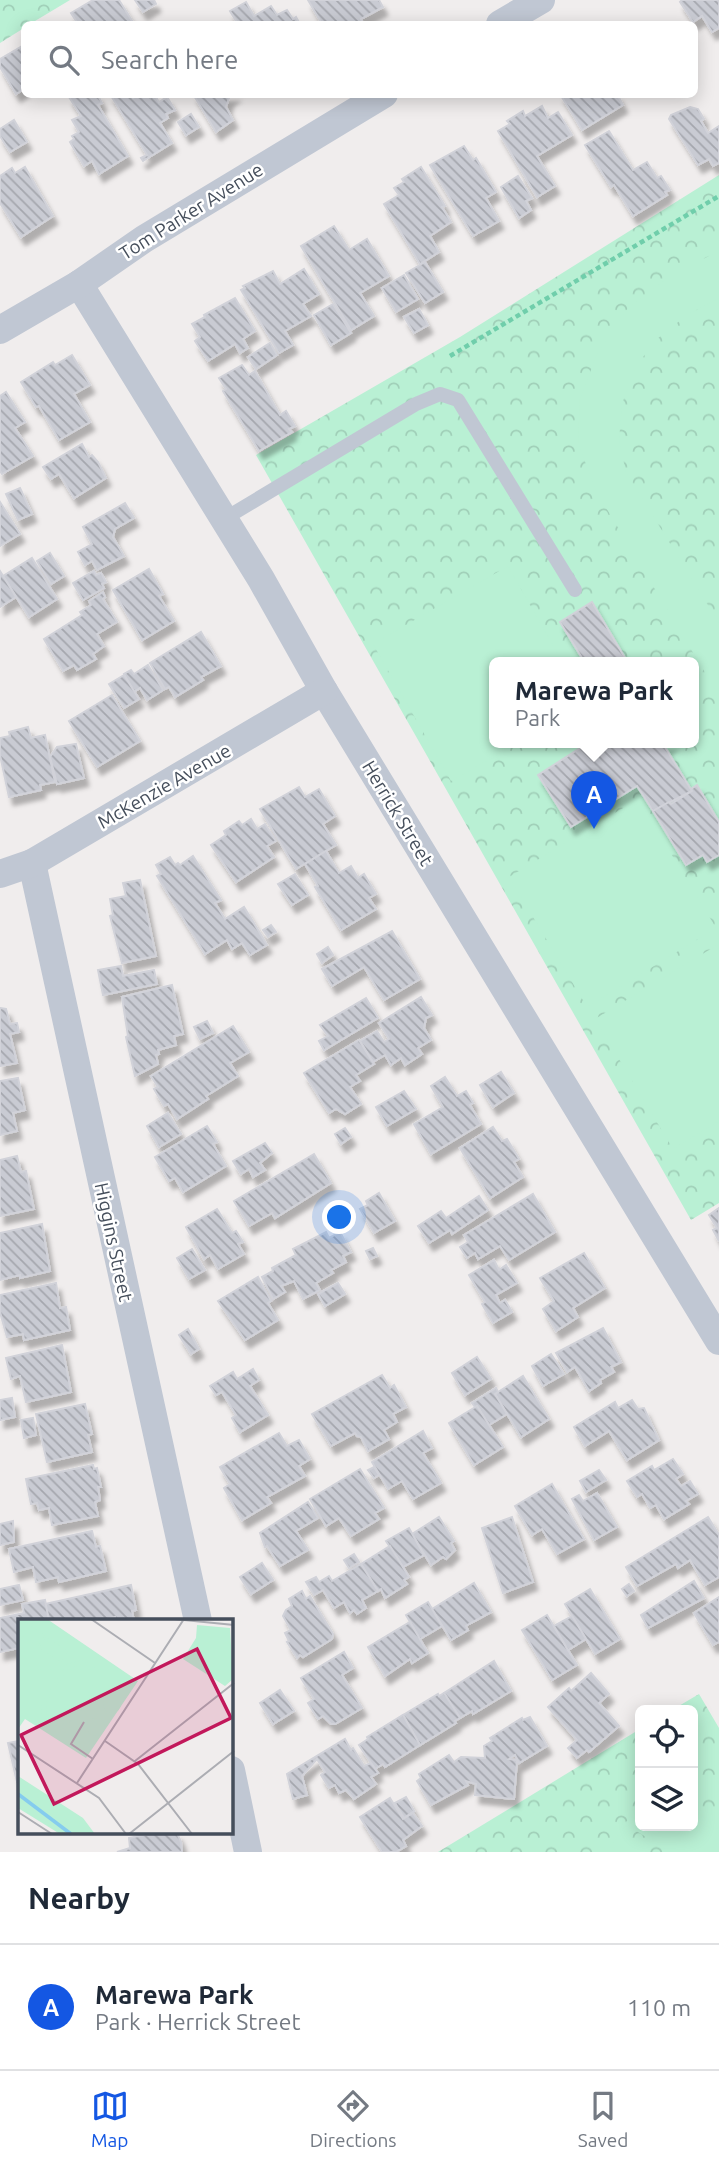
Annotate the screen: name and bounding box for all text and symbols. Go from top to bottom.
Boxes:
search box [21,21,698,98]
icon: search [45,41,83,79]
text: Search here [101,45,238,74]
street label: Tom Parker Avenue [115,158,267,264]
popup [489,657,699,748]
text: Marewa Park [515,676,673,705]
text: Park [515,705,560,730]
street label: McKenzie Avenue [93,739,235,833]
street label: Herrick Street [358,757,438,870]
pin: A [571,771,617,829]
street label: Higgins Street [91,1181,137,1304]
your location [322,1200,356,1234]
inset map [18,1619,233,1834]
map controls [635,1705,698,1831]
button: locate [635,1705,698,1768]
button: layers [635,1768,698,1831]
text: Nearby [28,1881,130,1915]
text: Marewa Park [95,1980,254,2009]
text: A [43,1995,59,2020]
text: 110 m [627,1995,691,2020]
text: Park · Herrick Street [95,2009,300,2034]
tab: Map [91,2087,129,2151]
tab: Directions [310,2087,397,2151]
tab: Saved [578,2087,628,2151]

